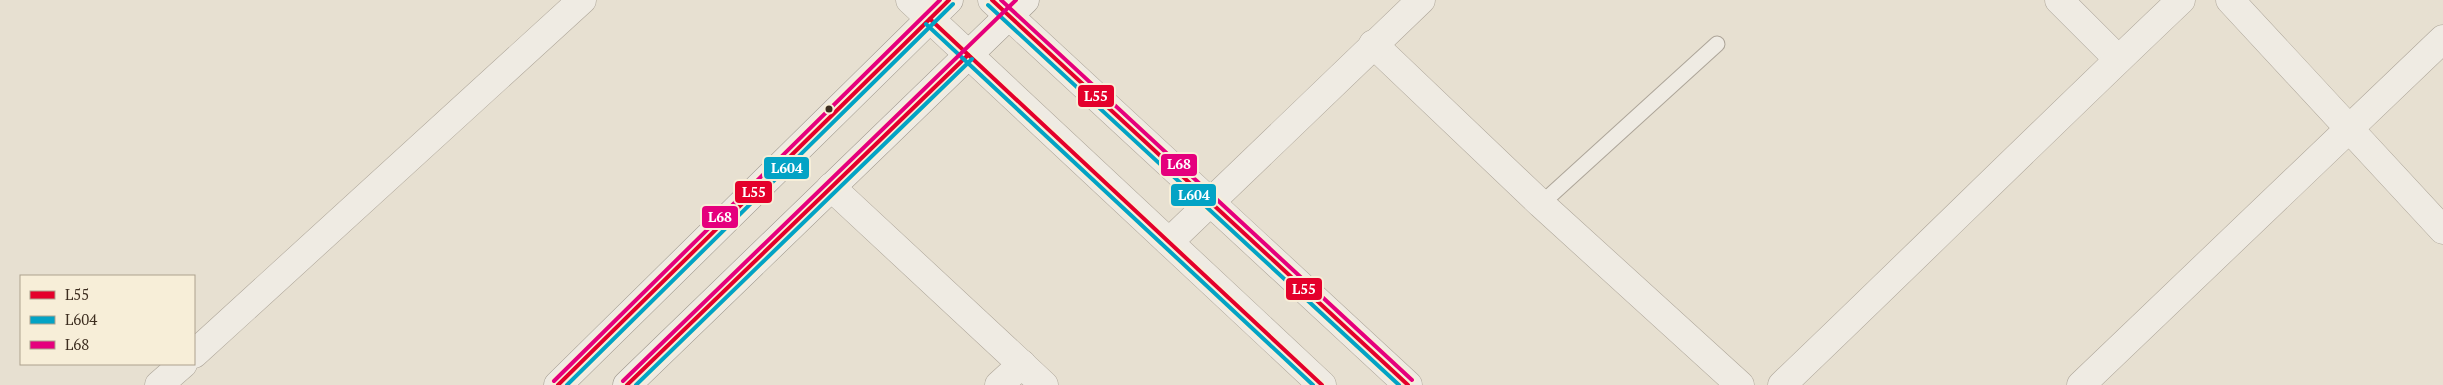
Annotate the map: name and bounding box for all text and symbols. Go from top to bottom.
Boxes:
line badge: L55 [1077,84,1115,108]
text: L55 [1084,86,1108,105]
unlabelled marker [824,104,834,114]
line badge: L68 [1160,153,1198,177]
text: L68 [1167,154,1191,173]
line badge: L604 [763,156,810,180]
text: L604 [771,158,803,177]
line badge: L55 [734,180,773,204]
text: L55 [742,182,766,201]
line badge: L604 [1170,183,1217,207]
text: L604 [1178,185,1210,204]
line badge: L68 [701,205,739,229]
text: L68 [708,207,732,226]
legend [20,275,195,365]
line badge: L55 [1285,277,1323,301]
text: L55 [1292,279,1316,298]
text: L55 [65,284,89,304]
text: L604 [65,309,97,329]
text: L68 [65,334,89,354]

